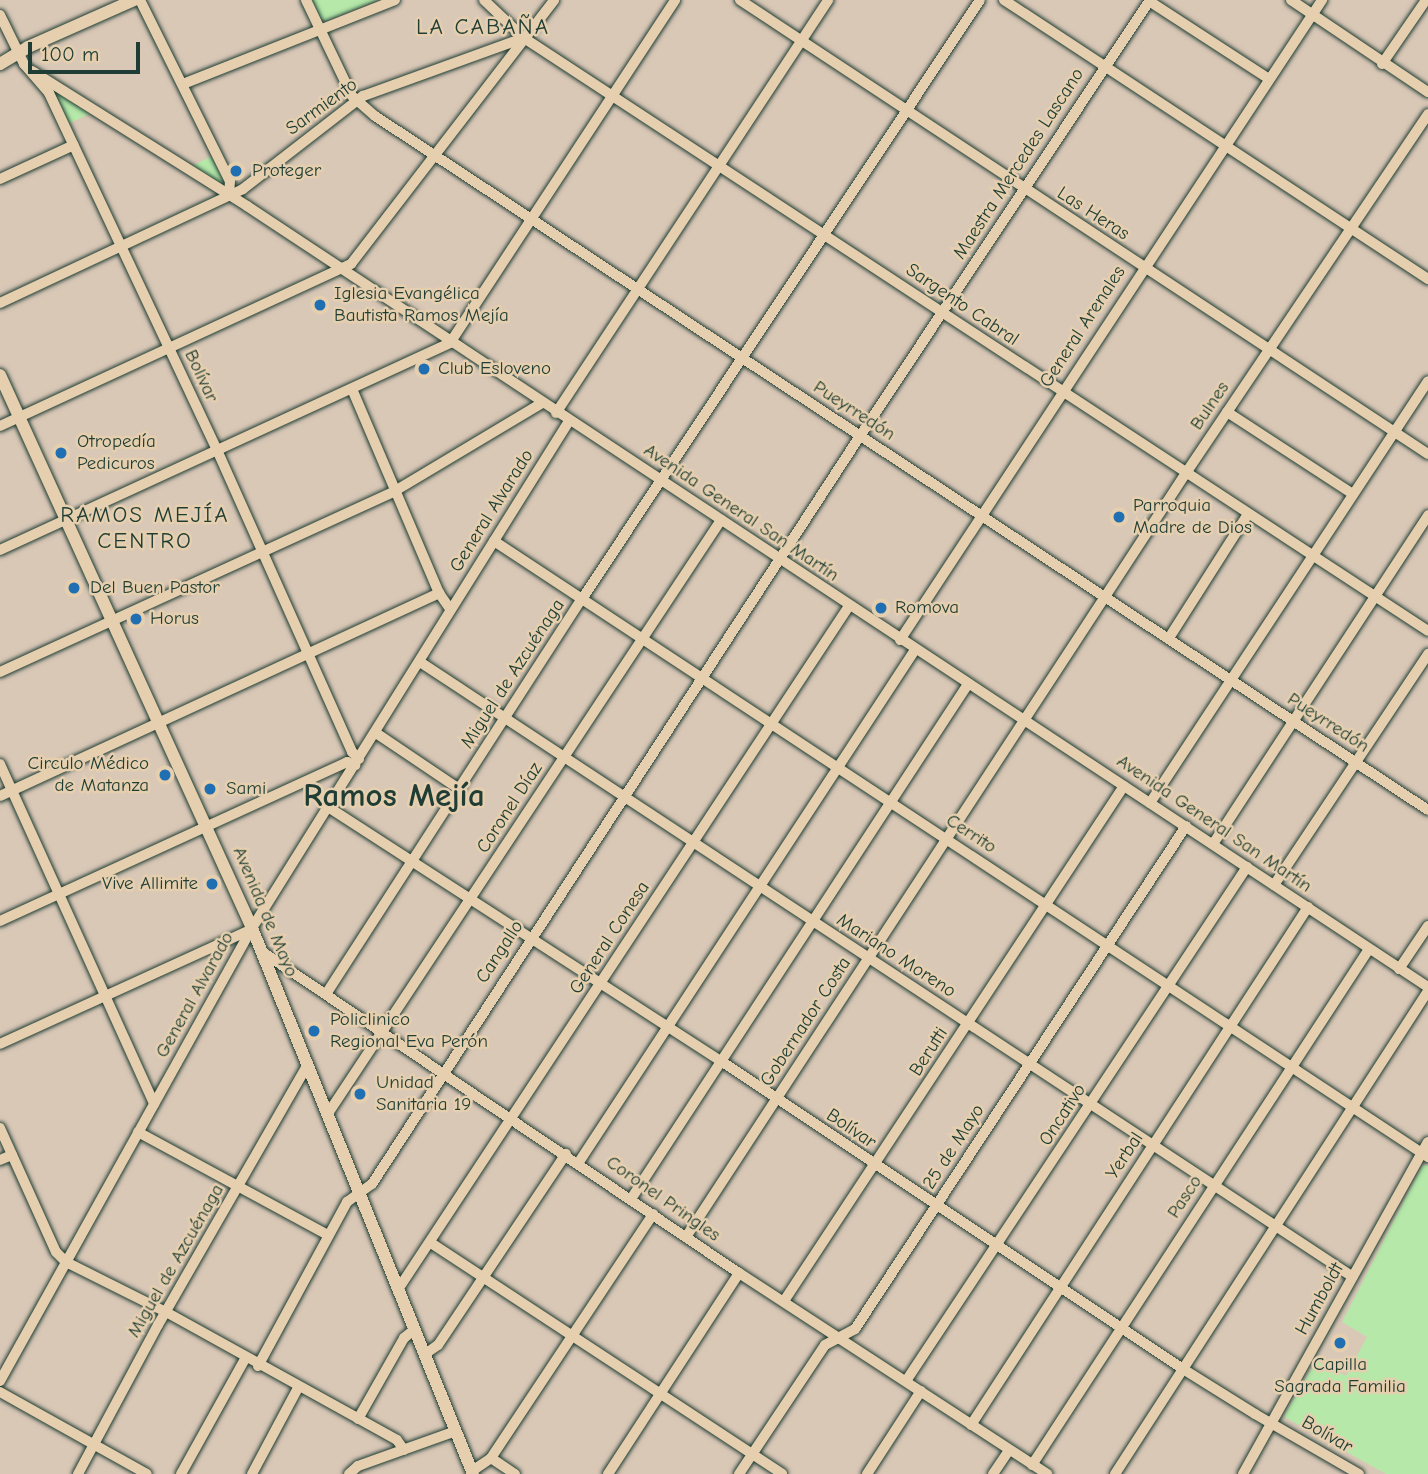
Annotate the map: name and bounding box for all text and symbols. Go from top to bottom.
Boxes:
district label: LA CABAÑA [417,13,549,41]
scale bar [32,28,144,72]
text: 100 m [41,42,99,66]
street label: Maestra Mercedes Lascano [949,64,1089,264]
street label: Sarmiento [282,73,362,141]
place label: Proteger [252,160,321,182]
marker: Proteger [226,161,246,181]
street label: Las Heras [1053,182,1133,246]
street label: Sargento Cabral [901,259,1023,351]
street label: General Arenales [1035,262,1131,392]
place label: Iglesia Evangélica Bautista Ramos Mejía [334,283,509,327]
marker: Iglesia Evangélica Bautista Ramos Mejía [312,297,328,313]
street label: Bolívar [179,346,223,406]
place label: Club Esloveno [438,358,551,380]
marker: Club Esloveno [416,361,432,377]
street label: Pueyrredón [809,376,899,446]
street label: Bulnes [1186,377,1234,435]
place label: Otropedía Pedicuros [77,431,156,475]
street label: Avenida General San Martín [639,439,843,587]
marker: Otropedía Pedicuros [51,443,71,463]
street label: General Alvarado [445,445,539,577]
place label: Parroquia Madre de Dios [1133,495,1252,539]
district label: RAMOS MEJÍA CENTRO [62,501,228,555]
marker: Parroquia Madre de Dios [1111,509,1127,525]
place label: Del Buen Pastor [90,577,220,599]
marker: Del Buen Pastor [64,578,84,598]
street label: Miguel de Azcuénaga [456,595,570,753]
place label: Romova [895,597,959,619]
marker: Romova [873,600,889,616]
place label: Horus [150,608,199,630]
marker: Horus [128,611,144,627]
street label: Pueyrredón [1283,688,1373,758]
street label: Avenida General San Martín [1112,750,1316,898]
place label: Circulo Médico de Matanza [28,753,149,797]
street label: Coronel Díaz [472,758,548,858]
marker: Circulo Médico de Matanza [155,765,175,785]
district label: Ramos Mejía [303,776,485,816]
place label: Sami [226,778,266,800]
marker: Sami [200,779,220,799]
street label: Cerrito [942,809,1000,859]
street label: Avenida de Mayo [227,844,303,980]
place label: Vive Allimite [102,873,198,895]
marker: Vive Allimite [204,876,220,892]
street label: General Conesa [565,877,655,999]
street label: Mariano Moreno [832,909,960,1003]
street label: Cangallo [471,916,529,988]
street label: General Alvarado [151,928,239,1062]
street label: Gobernador Costa [756,953,856,1091]
place label: Policlinico Regional Eva Perón [330,1009,488,1053]
marker: Policlinico Regional Eva Perón [304,1021,324,1041]
street label: Berutti [905,1023,953,1081]
place label: Unidad Sanitaria 19 [376,1072,471,1116]
street label: Oncativo [1035,1080,1091,1150]
marker: Unidad Sanitaria 19 [350,1084,370,1104]
street label: 25 de Mayo [918,1100,990,1194]
street label: Bolívar [822,1104,880,1154]
street label: Yerbal [1101,1128,1149,1184]
street label: Coronel Pringles [602,1151,724,1247]
street label: Pasco [1163,1171,1207,1223]
street label: Miguel de Azcuénaga [123,1180,229,1342]
street label: Humboldt [1291,1259,1349,1339]
marker: Capilla Sagrada Familia [1332,1335,1348,1351]
place label: Capilla Sagrada Familia [1274,1354,1406,1398]
street label: Bolívar [1297,1411,1357,1459]

